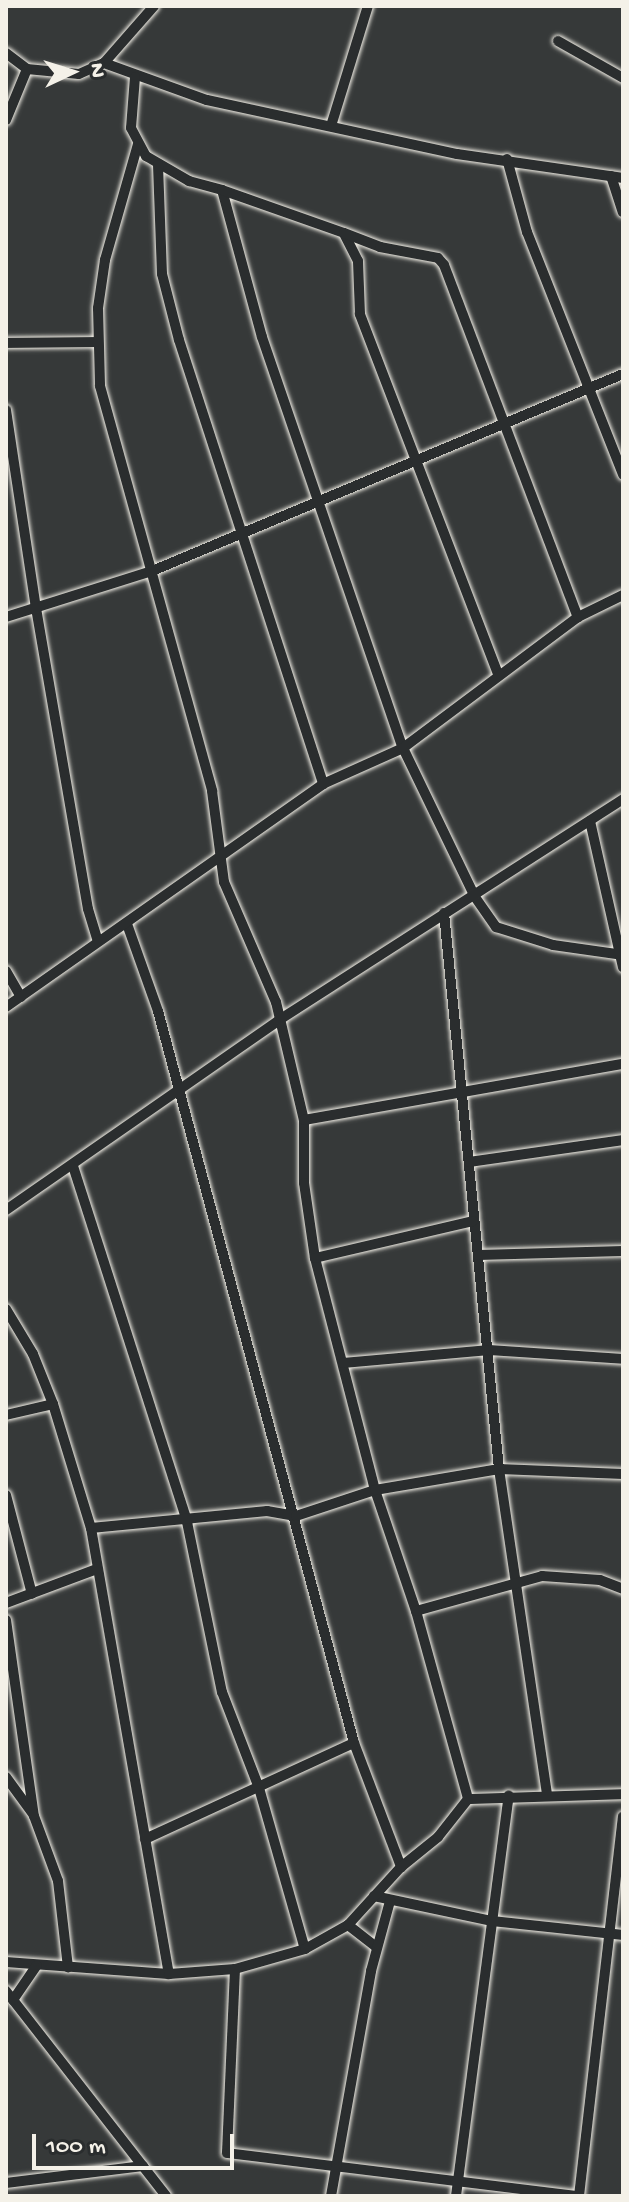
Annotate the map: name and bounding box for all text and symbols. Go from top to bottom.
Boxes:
north arrow [32,32,112,112]
text: N [82,62,109,78]
scale bar [36,2118,238,2168]
text: 100 m [46,2133,106,2162]

